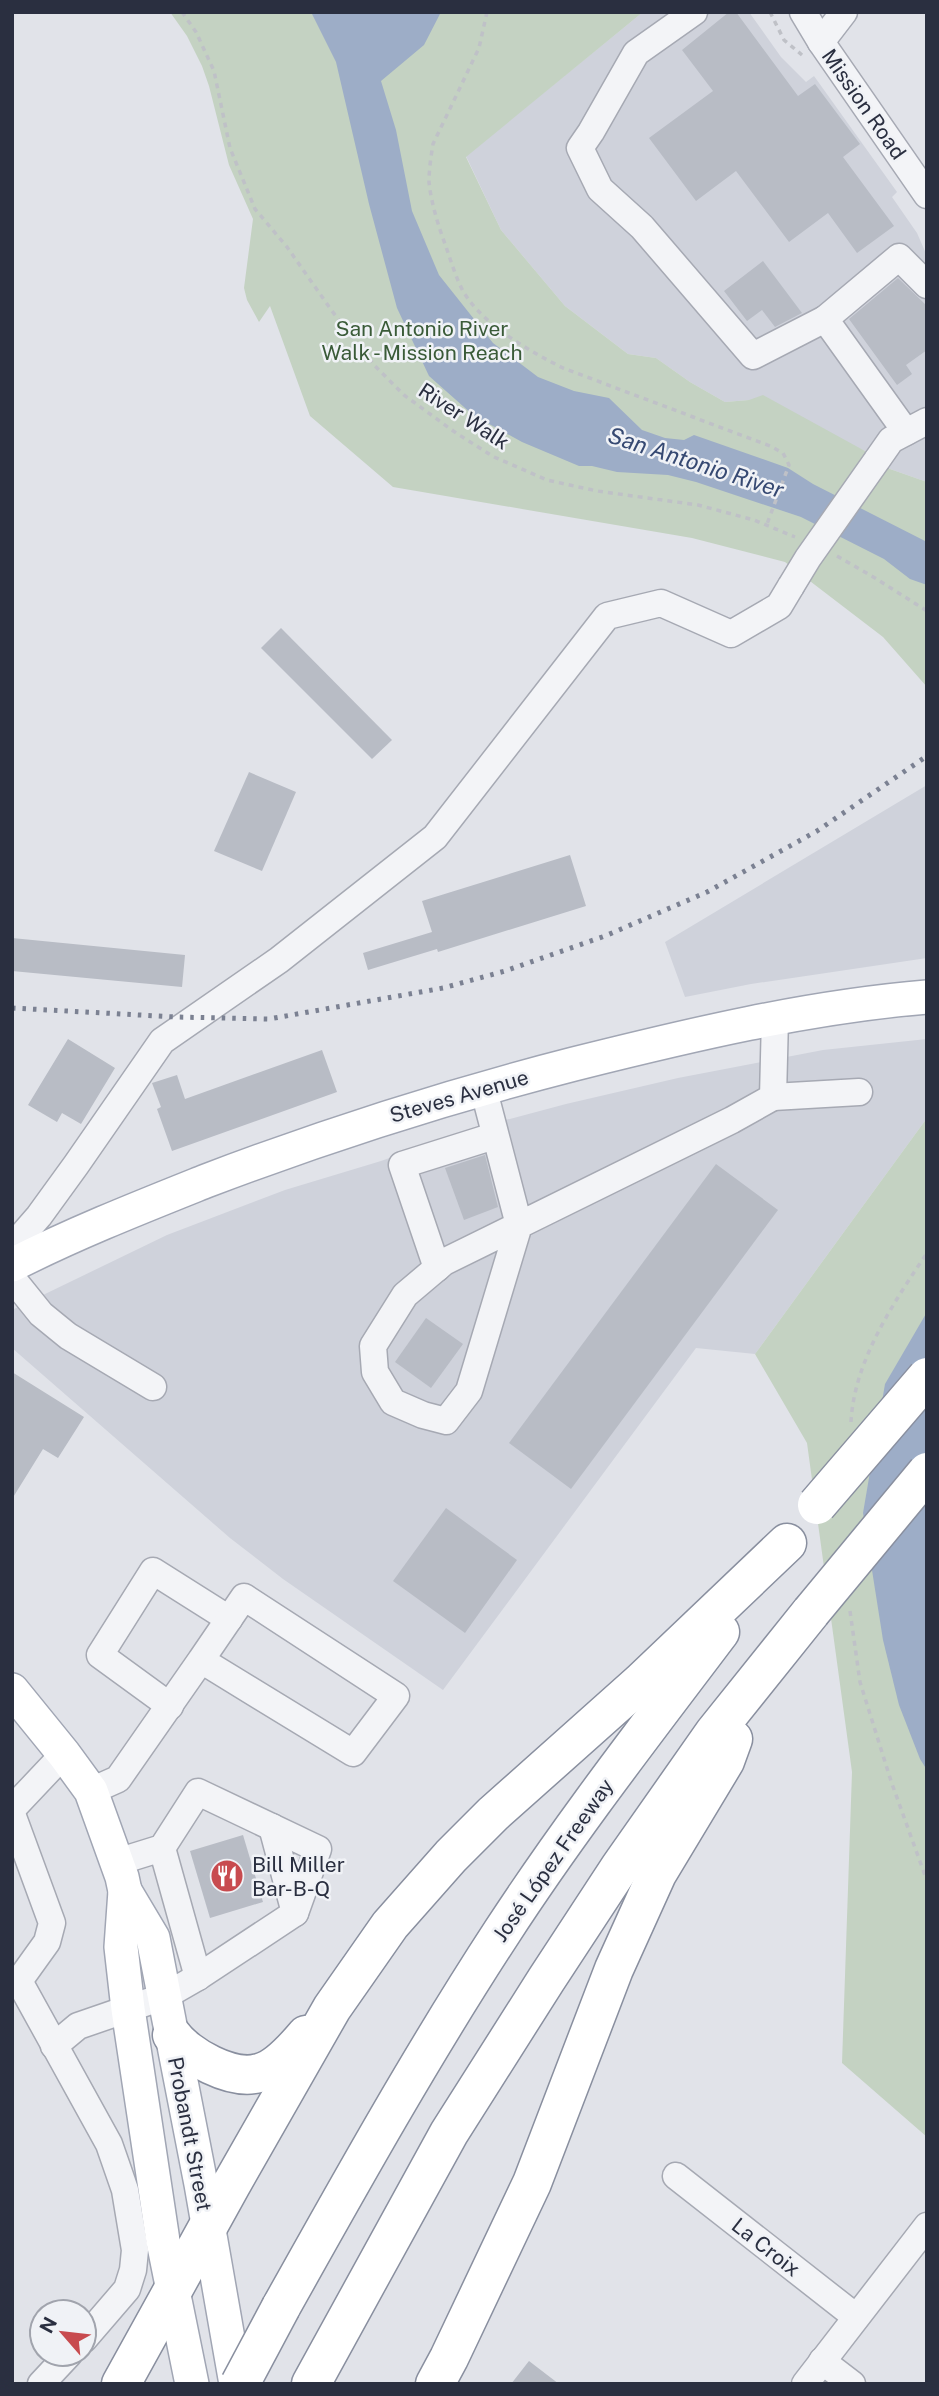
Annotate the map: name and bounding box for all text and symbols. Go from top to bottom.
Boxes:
street label: Mission Road [817,44,911,164]
park label: San Antonio River Walk - Mission Reach [321,316,523,365]
street label: River Walk [414,377,514,455]
water label: San Antonio River [605,421,788,503]
street label: Steves Avenue [387,1064,531,1128]
street label: José López Freeway [487,1774,619,1946]
place label: Bill Miller Bar-B-Q [252,1852,345,1901]
restaurant icon: Bill Miller Bar-B-Q [208,1857,246,1895]
street label: Probandt Street [163,2055,217,2213]
street label: La Croix [727,2213,805,2282]
north arrow [28,2298,98,2368]
text: N [35,2313,61,2337]

